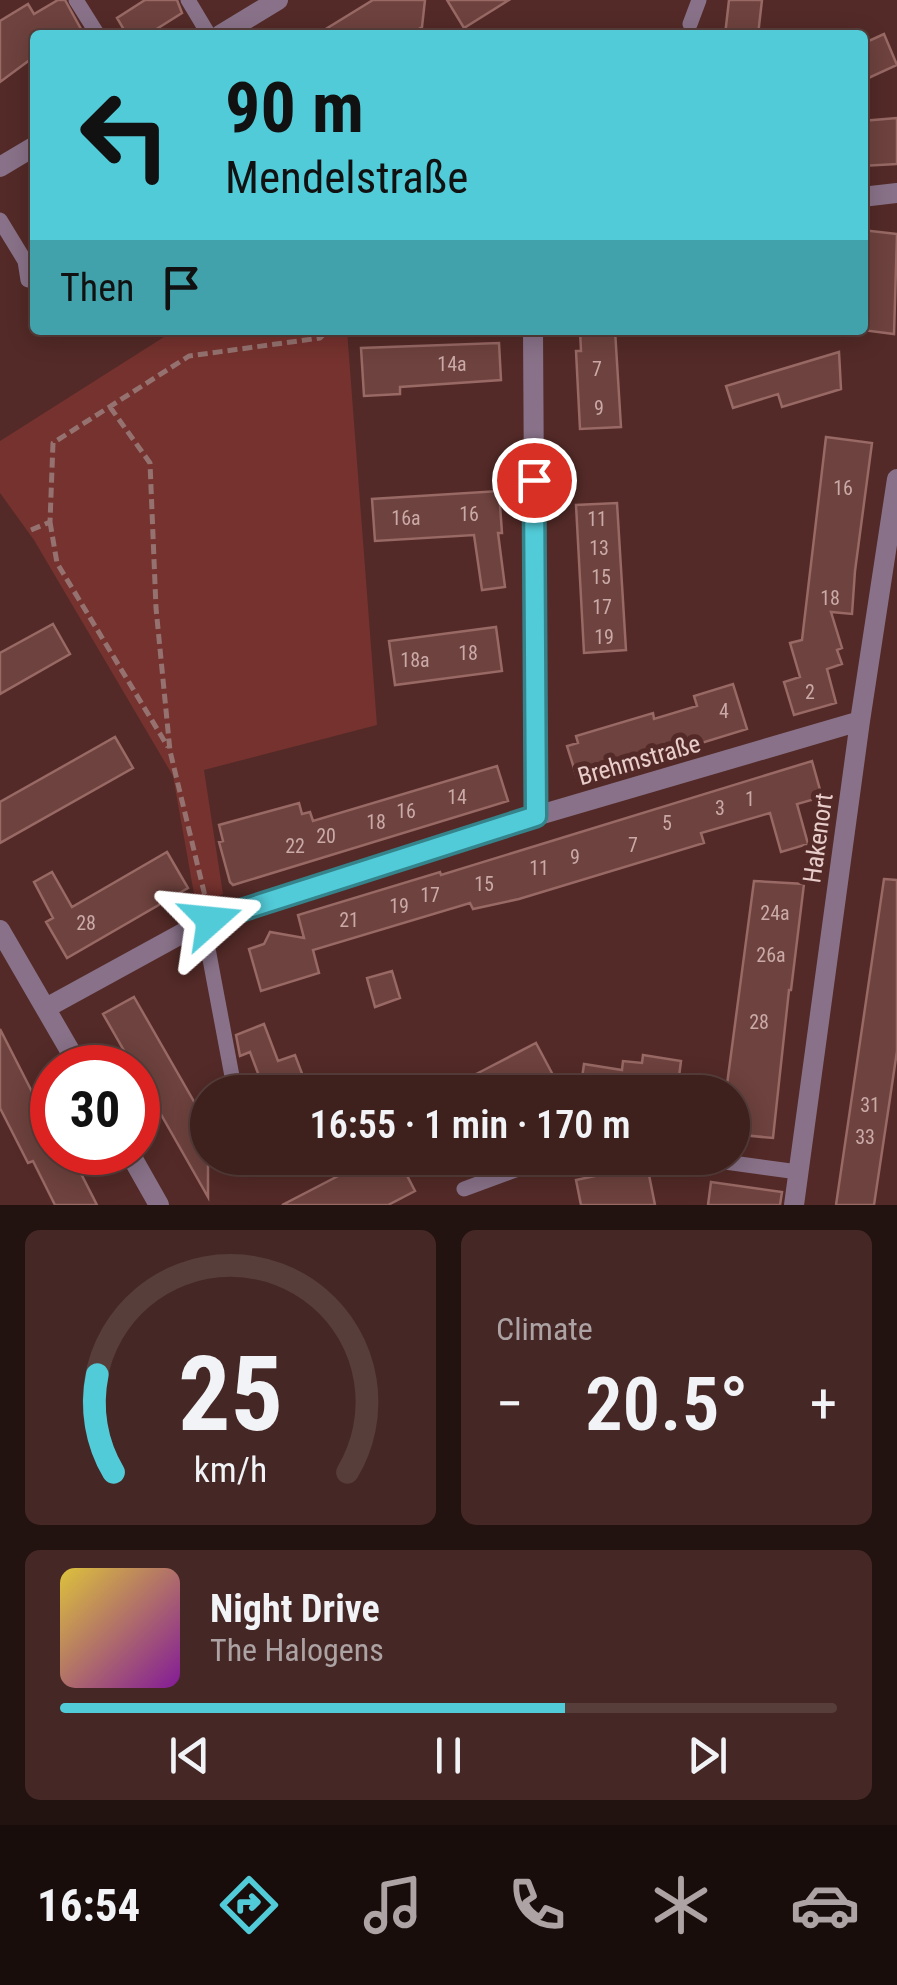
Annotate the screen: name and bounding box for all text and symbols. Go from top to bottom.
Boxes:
text: 90 m [225,67,364,149]
icon: left [60,70,190,200]
text: Mendelstraße [225,151,468,204]
icon: arrive [154,260,209,315]
text: Then [60,266,134,310]
house number: 14a [437,352,467,376]
house number: 7 [592,357,602,381]
house number: 9 [594,396,604,420]
pin [492,438,577,523]
icon: arrive [507,453,562,508]
house number: 16 [833,476,853,500]
house number: 16 [459,502,479,526]
house number: 16a [391,506,421,530]
house number: 11 [587,507,607,531]
house number: 13 [589,536,609,560]
house number: 15 [591,565,611,589]
house number: 18 [820,586,840,610]
house number: 17 [592,595,612,619]
house number: 19 [594,625,614,649]
house number: 18 [458,641,478,665]
house number: 18a [400,648,430,672]
house number: 2 [805,680,815,704]
house number: 4 [719,699,729,723]
street label: Brehmstraße [574,729,704,791]
house number: 14 [447,785,467,809]
house number: 1 [745,787,755,811]
street label: Hakenort [797,791,839,885]
house number: 3 [715,796,725,820]
house number: 16 [396,799,416,823]
house number: 18 [366,810,386,834]
house number: 5 [662,811,672,835]
house number: 20 [316,824,336,848]
house number: 7 [628,833,638,857]
house number: 22 [285,834,305,858]
house number: 9 [570,845,580,869]
house number: 11 [529,856,549,880]
position arrow [159,868,263,972]
house number: 15 [474,872,494,896]
house number: 17 [420,883,440,907]
house number: 19 [389,894,409,918]
house number: 24a [760,901,790,925]
house number: 21 [339,908,359,932]
house number: 28 [76,911,96,935]
house number: 26a [756,943,786,967]
house number: 28 [749,1010,769,1034]
speed limit sign: 30 [30,1045,160,1175]
house number: 31 [860,1093,880,1117]
text: 16:55 · 1 min · 170 m [310,1103,630,1147]
house number: 33 [855,1125,875,1149]
text: Climate [496,1310,593,1348]
text: 25 [178,1334,283,1455]
text: 20.5° [585,1360,748,1448]
text: − [496,1372,524,1436]
text: + [810,1372,837,1436]
text: km/h [194,1449,267,1491]
text: Night Drive [210,1587,380,1631]
text: The Halogens [210,1631,384,1669]
icon: previous [162,1728,217,1783]
icon: pause [421,1728,476,1783]
icon: next [680,1728,735,1783]
icon: directions [214,1870,284,1940]
icon: music [358,1870,428,1940]
icon: phone [502,1870,572,1940]
icon: climate [646,1870,716,1940]
icon: car [790,1870,860,1940]
text: 16:54 [37,1879,140,1932]

